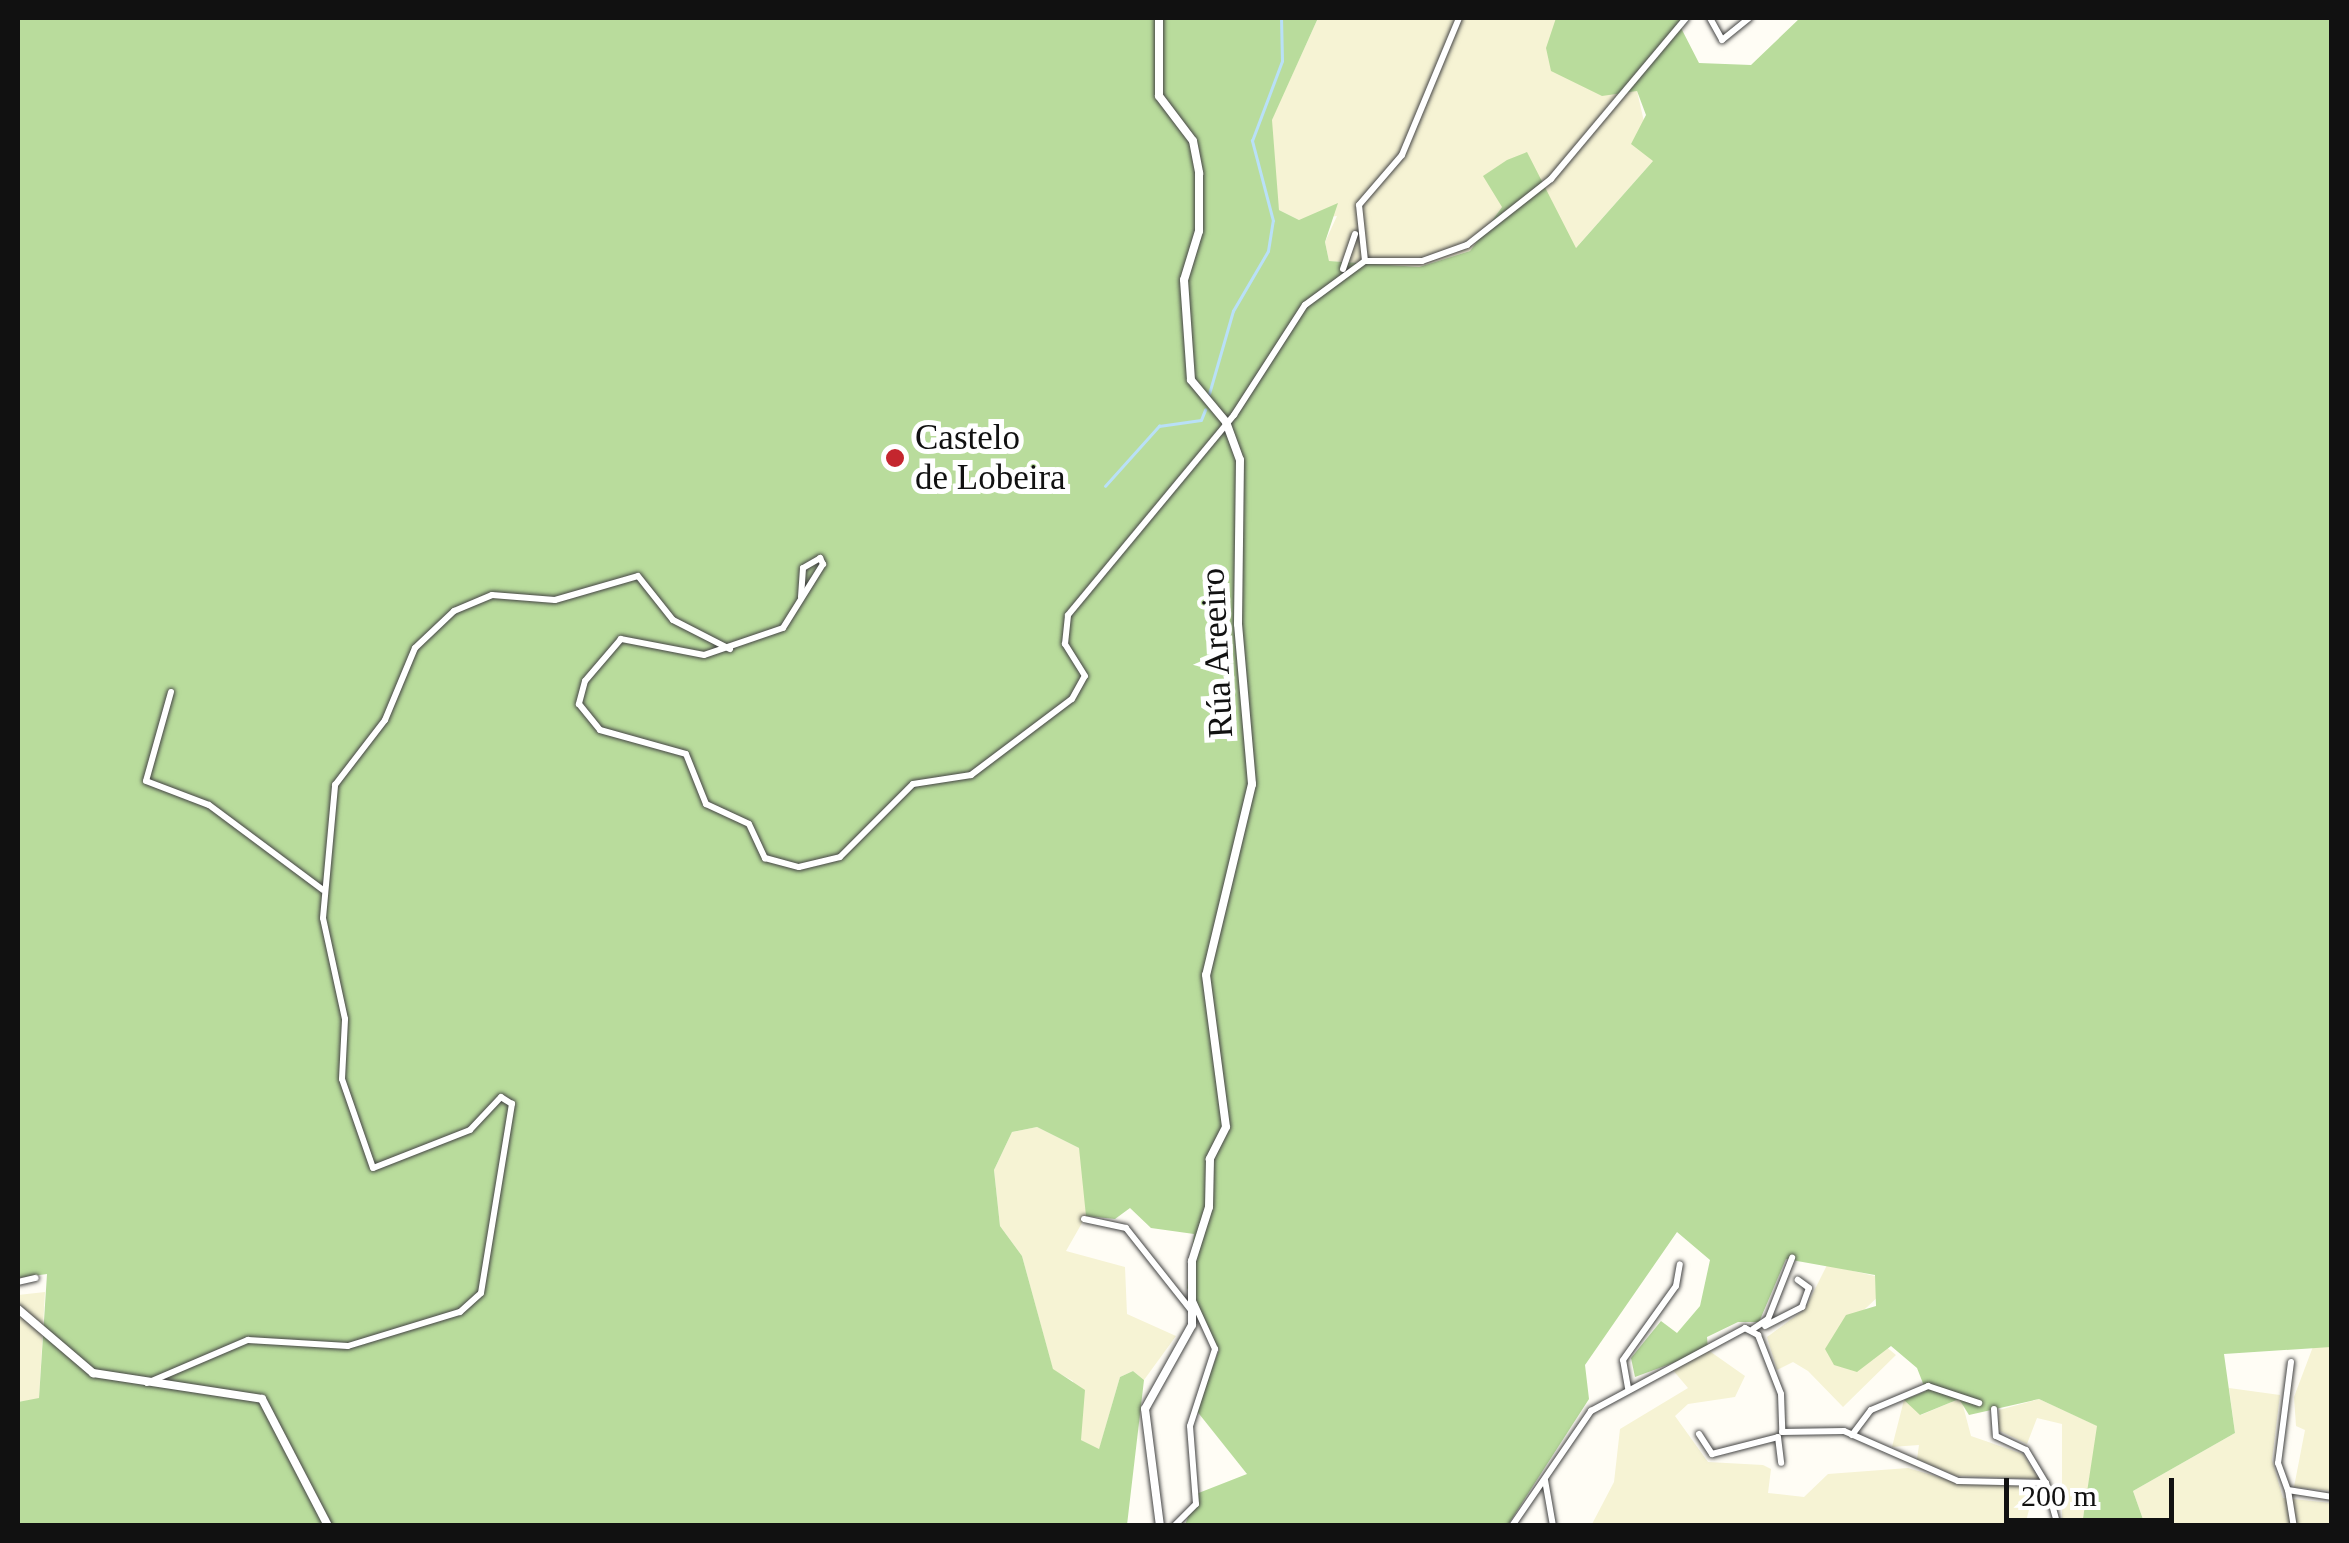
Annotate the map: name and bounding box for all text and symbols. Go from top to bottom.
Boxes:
place label: Castelo de Lobeira [915,417,1066,499]
marker: Castelo de Lobeira [884,447,906,469]
street label: Rúa Areeiro [1192,566,1242,740]
scale bar [2009,1458,2179,1520]
text: 200 m [2021,1479,2097,1512]

